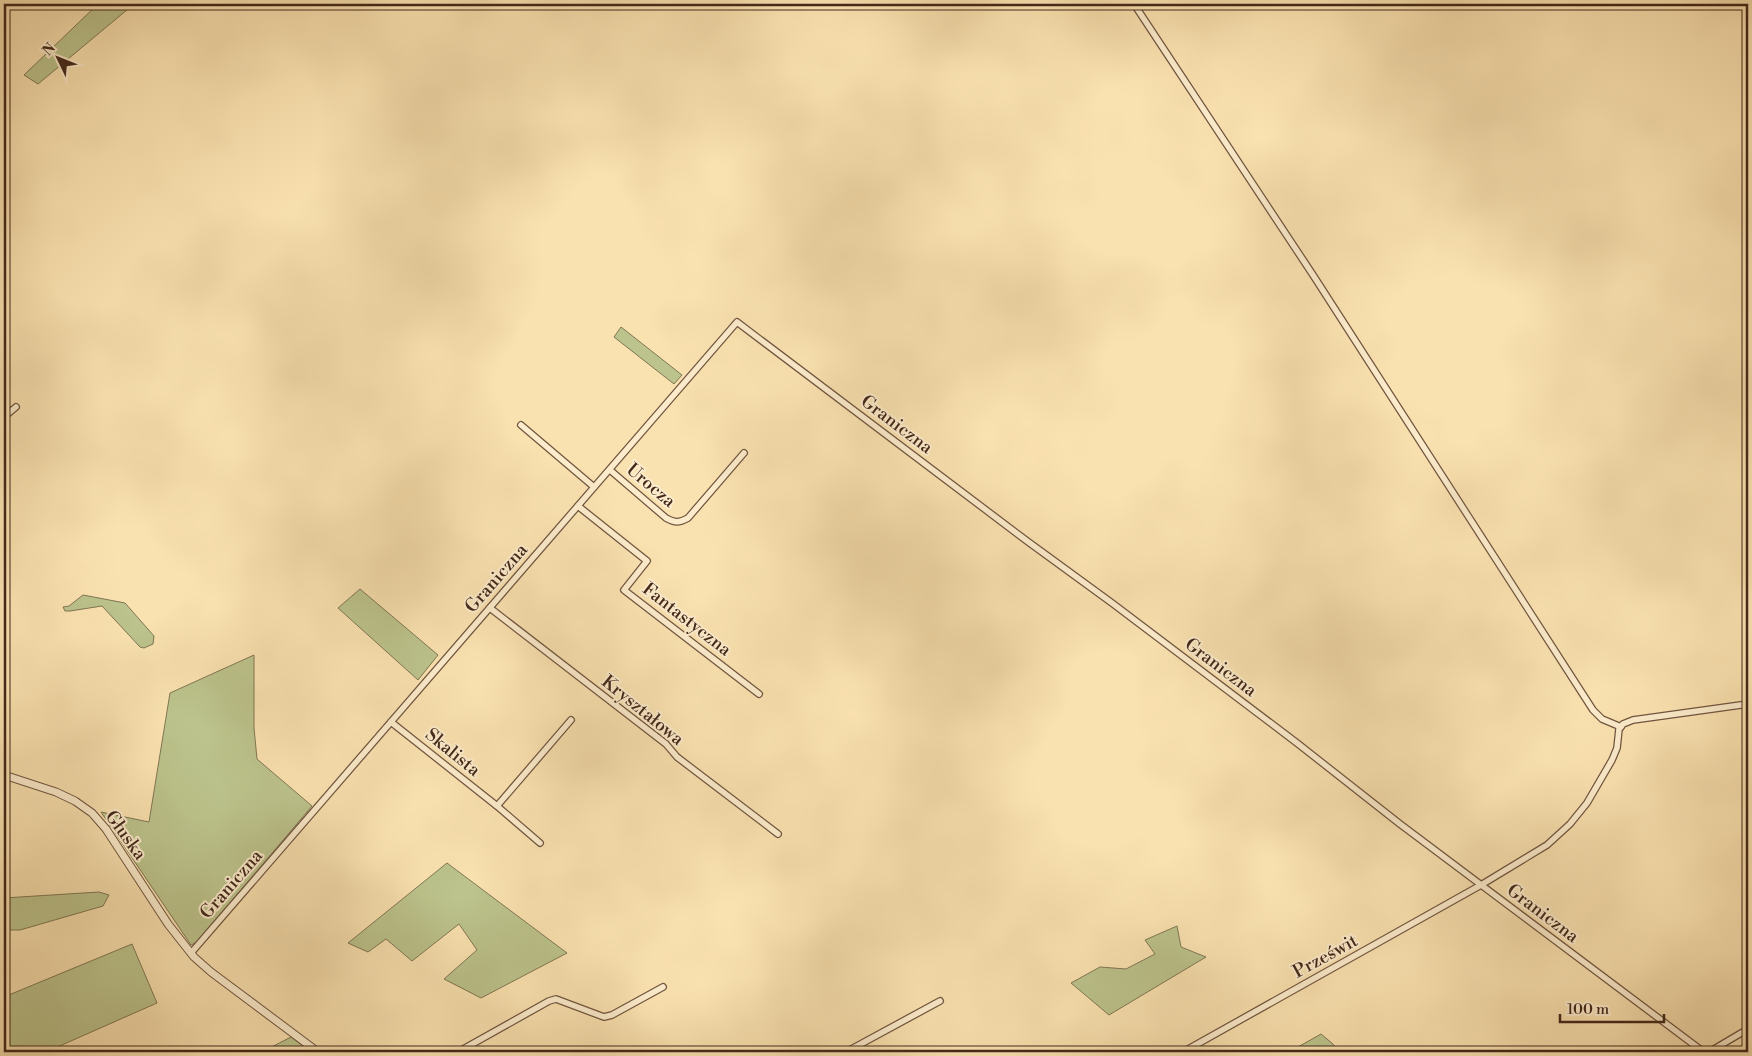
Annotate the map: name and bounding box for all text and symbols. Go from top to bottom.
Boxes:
north arrow [32,32,82,82]
text: N [39,40,60,60]
street label: Graniczna [856,390,938,459]
street label: Urocza [621,458,681,513]
street label: Graniczna [460,538,533,618]
street label: Fantastyczna [638,578,736,662]
street label: Graniczna [1180,633,1262,702]
street label: Kryształowa [597,670,689,751]
street label: Skalista [420,723,486,782]
street label: Głuska [100,806,152,865]
street label: Graniczna [195,844,268,924]
street label: Graniczna [1502,879,1584,948]
street label: Prześwit [1289,929,1362,984]
scale bar [1560,991,1663,1023]
text: 100 m [1567,1000,1609,1019]

